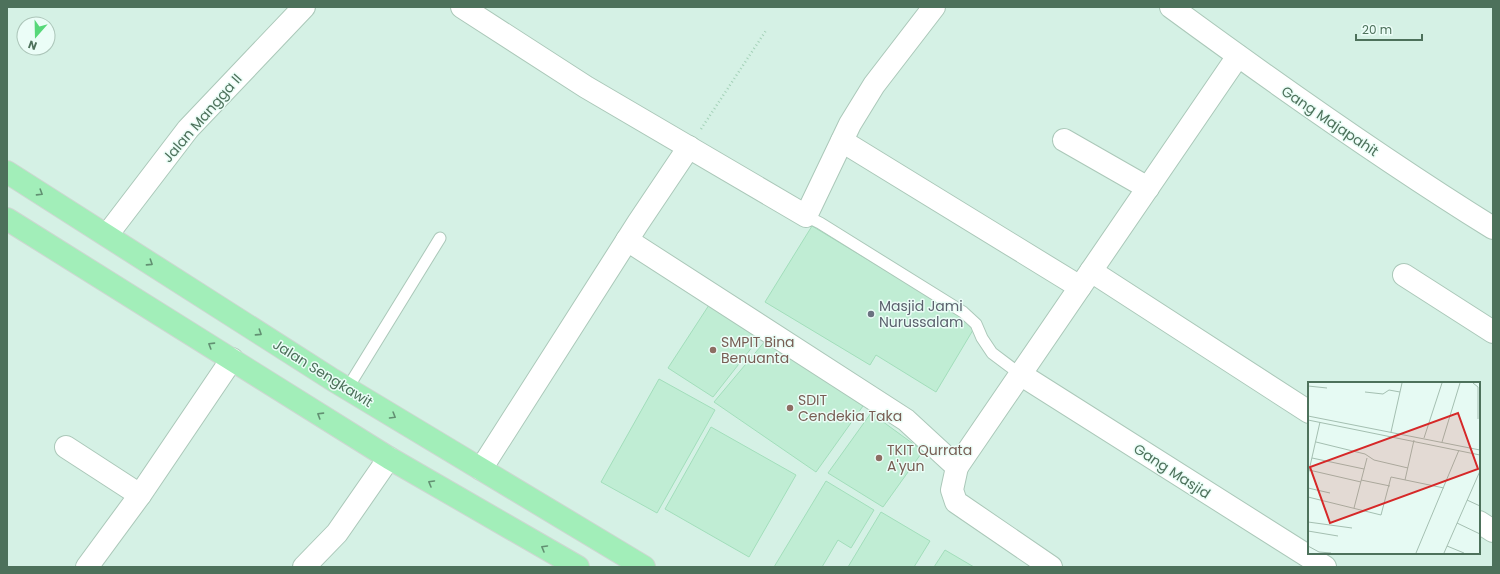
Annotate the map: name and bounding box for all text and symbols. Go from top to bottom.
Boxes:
north arrow [16,16,56,56]
scale bar [1356,16,1422,42]
text: 20 m [1362,21,1392,38]
text: N [26,36,39,54]
street label: Jalan Mangga II [158,69,246,167]
street label: Gang Majapahit [1277,81,1383,161]
one-way arrow [36,188,43,196]
one-way arrow [145,258,152,265]
place label: Masjid Jami Nurussalam [879,296,963,332]
marker: Masjid Jami Nurussalam [866,309,876,319]
one-way arrow [255,328,262,336]
place label: SMPIT Bina Benuanta [721,332,795,368]
street label: Jalan Sengkawit [269,334,377,412]
one-way arrow [208,342,215,350]
marker: SMPIT Bina Benuanta [708,345,718,355]
inset map [1308,382,1480,554]
place label: SDIT Cendekia Taka [798,390,902,426]
marker: SDIT Cendekia Taka [785,403,795,413]
one-way arrow [318,412,325,419]
one-way arrow [389,412,396,419]
street label: Gang Masjid [1130,439,1214,503]
place label: TKIT Qurrata A'yun [887,440,972,476]
marker: TKIT Qurrata A'yun [874,453,884,463]
one-way arrow [428,480,435,487]
one-way arrow [541,545,548,552]

